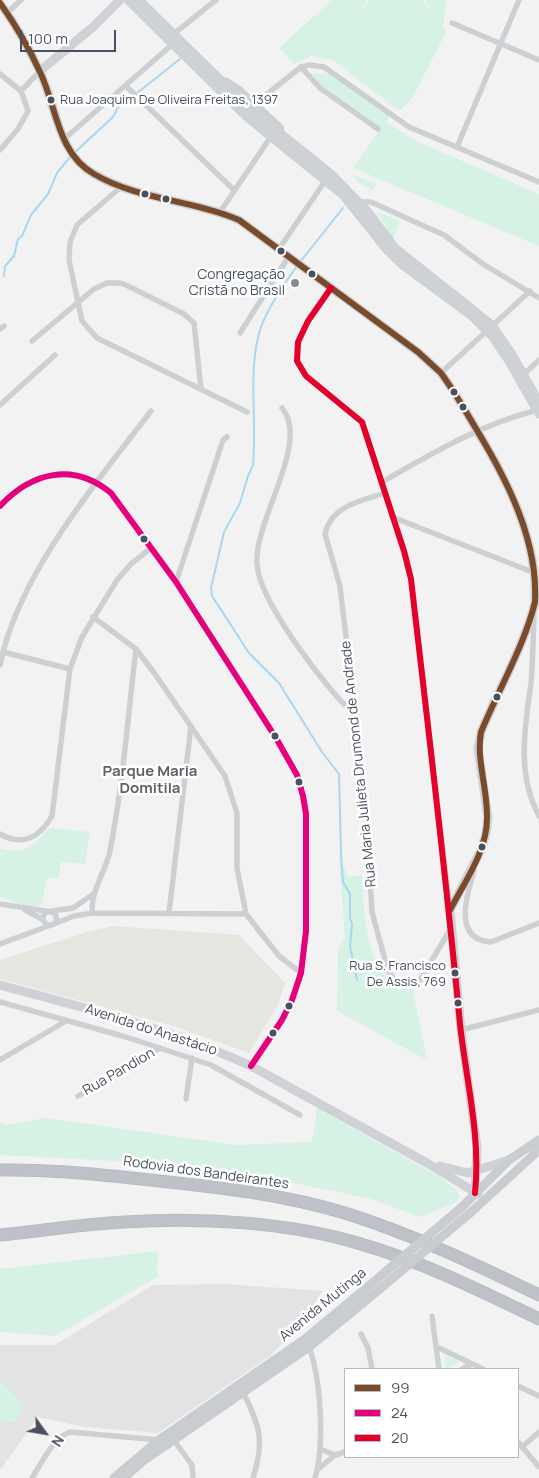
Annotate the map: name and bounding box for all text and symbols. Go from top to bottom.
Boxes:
scale bar [22,20,119,52]
text: 100 m [28,28,68,49]
place label: Rua Joaquim De Oliveira Freitas, 1397 [60,92,278,108]
marker: Rua Joaquim De Oliveira Freitas, 1397 [46,95,56,105]
unlabelled marker [140,189,150,199]
unlabelled marker [161,194,171,204]
unlabelled marker [276,246,286,256]
place label: Congregação Cristã no Brasil [189,267,285,300]
unlabelled marker [307,269,317,279]
marker: Congregação Cristã no Brasil [289,277,301,289]
unlabelled marker [449,387,459,397]
unlabelled marker [458,402,468,412]
unlabelled marker [139,534,149,544]
street label: Rua Maria Julieta Drumond de Andrade [338,640,380,888]
unlabelled marker [492,692,502,702]
unlabelled marker [270,731,280,741]
district label: Parque Maria Domitila [103,763,197,798]
unlabelled marker [294,777,304,787]
unlabelled marker [477,842,487,852]
place label: Rua S. Francisco De Assis, 769 [349,958,446,989]
marker: Rua S. Francisco De Assis, 769 [450,968,460,978]
unlabelled marker [453,998,463,1008]
street label: Avenida do Anastácio [83,1001,219,1059]
unlabelled marker [284,1001,294,1011]
unlabelled marker [268,1028,278,1038]
street label: Rua Pandion [80,1045,158,1099]
street label: Rodovia dos Bandeirantes [122,1153,290,1193]
street label: Avenida Mutinga [276,1265,370,1345]
legend [344,1368,519,1458]
text: 99 [391,1377,410,1398]
text: 24 [391,1402,408,1423]
north arrow [20,1408,70,1458]
text: 20 [391,1427,409,1448]
text: N [47,1432,69,1451]

